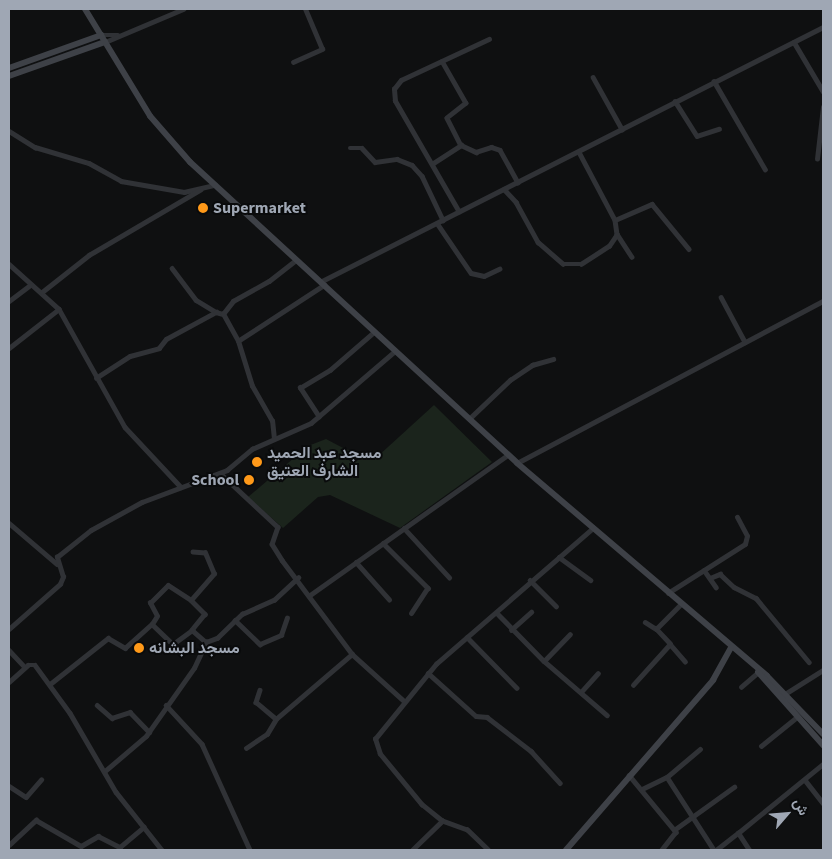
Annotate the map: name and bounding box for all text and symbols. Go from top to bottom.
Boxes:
place label: Supermarket [213,198,306,218]
marker: Supermarket [197,202,209,214]
place label: مسجد عبد الحميد الشارف العتيق [267,443,381,481]
marker: مسجد عبد الحميد الشارف العتيق [251,456,263,468]
place label: School [191,470,239,490]
marker: School [243,474,255,486]
place label: مسجد البشانه [149,638,240,658]
marker: مسجد البشانه [133,642,145,654]
north arrow [762,789,812,839]
text: ش [788,795,813,819]

